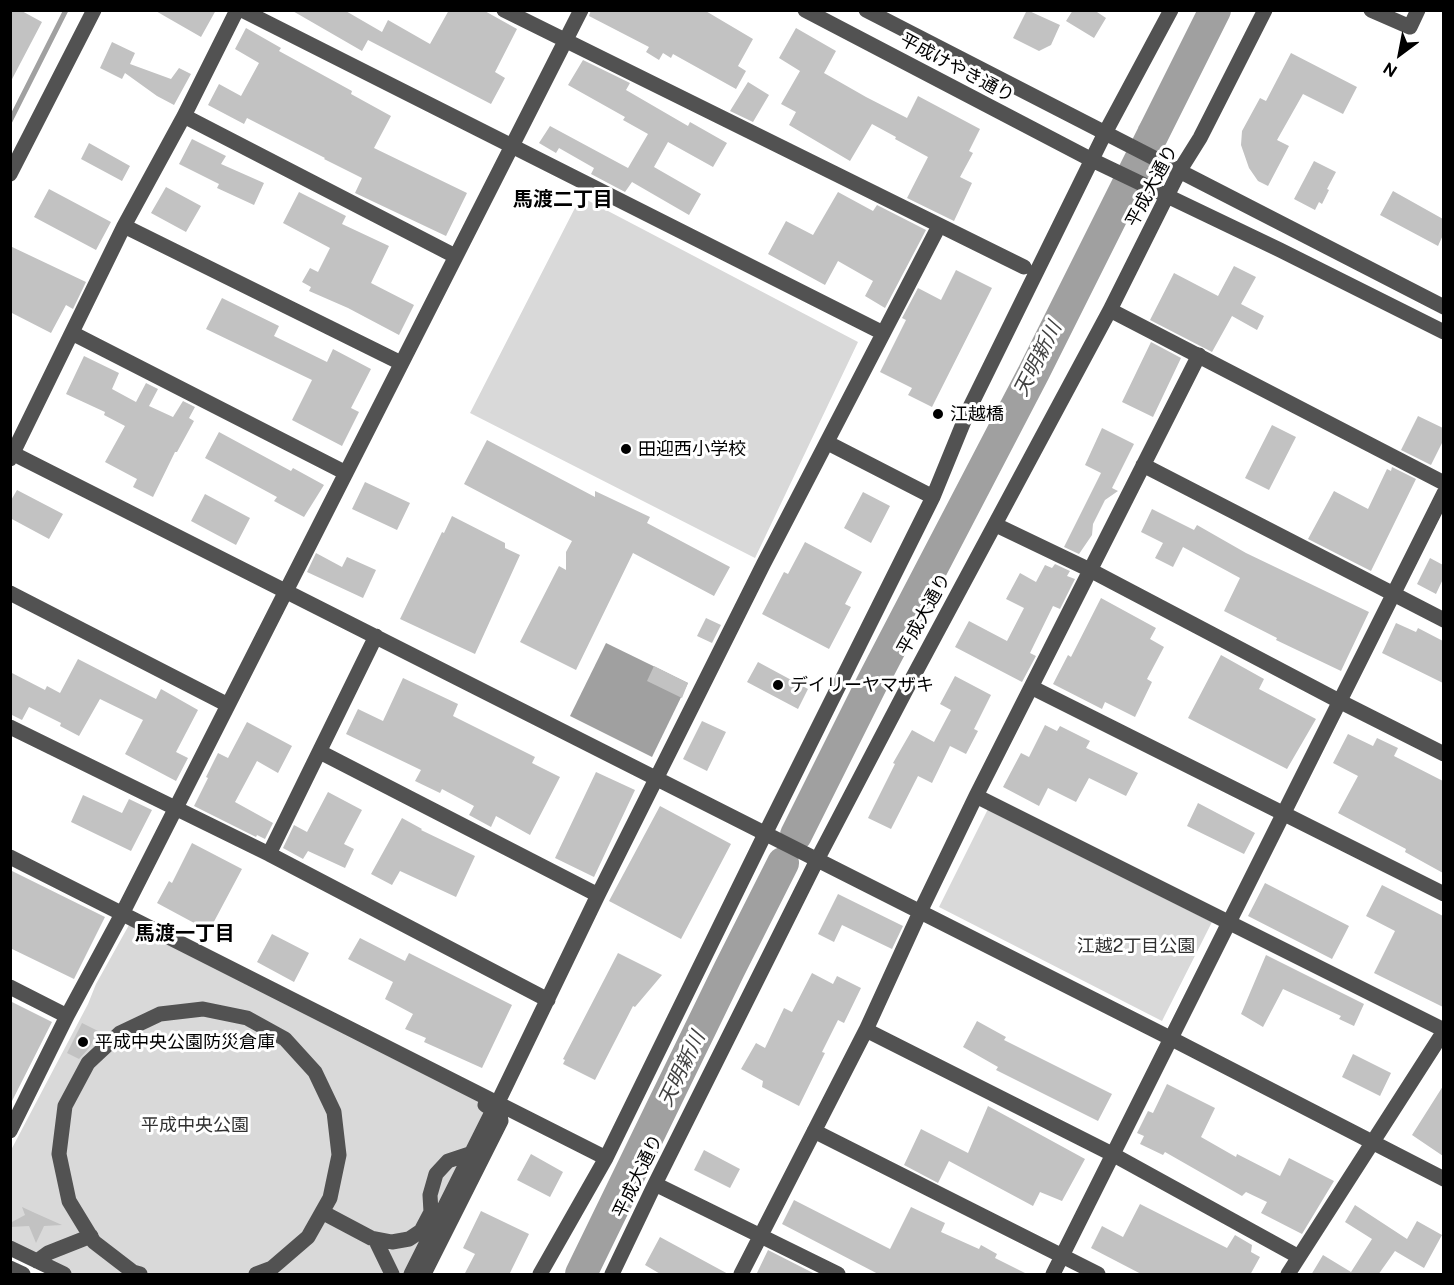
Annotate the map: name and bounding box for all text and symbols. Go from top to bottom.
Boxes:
north arrow [1370,24,1430,84]
street label: 平成けやき通り [896,29,1018,107]
text: N [1380,58,1401,81]
street label: 平成大通り [1121,141,1183,231]
district label: 馬渡二丁目 [513,188,613,212]
water label: 天明新川 [1009,318,1067,400]
place label: 江越橋 [950,403,1004,425]
marker: 江越橋 [931,407,945,421]
place label: 田迎西小学校 [638,438,746,460]
marker: 田迎西小学校 [619,442,633,456]
street label: 平成大通り [893,569,955,659]
place label: デイリーヤマザキ [790,674,934,696]
marker: デイリーヤマザキ [771,678,785,692]
district label: 馬渡一丁目 [135,922,235,946]
park label: 江越2丁目公園 [1077,935,1195,957]
water label: 天明新川 [654,1028,710,1110]
place label: 平成中央公園防災倉庫 [95,1031,275,1053]
marker: 平成中央公園防災倉庫 [76,1035,90,1049]
park label: 平成中央公園 [141,1114,249,1136]
street label: 平成大通り [609,1131,667,1221]

